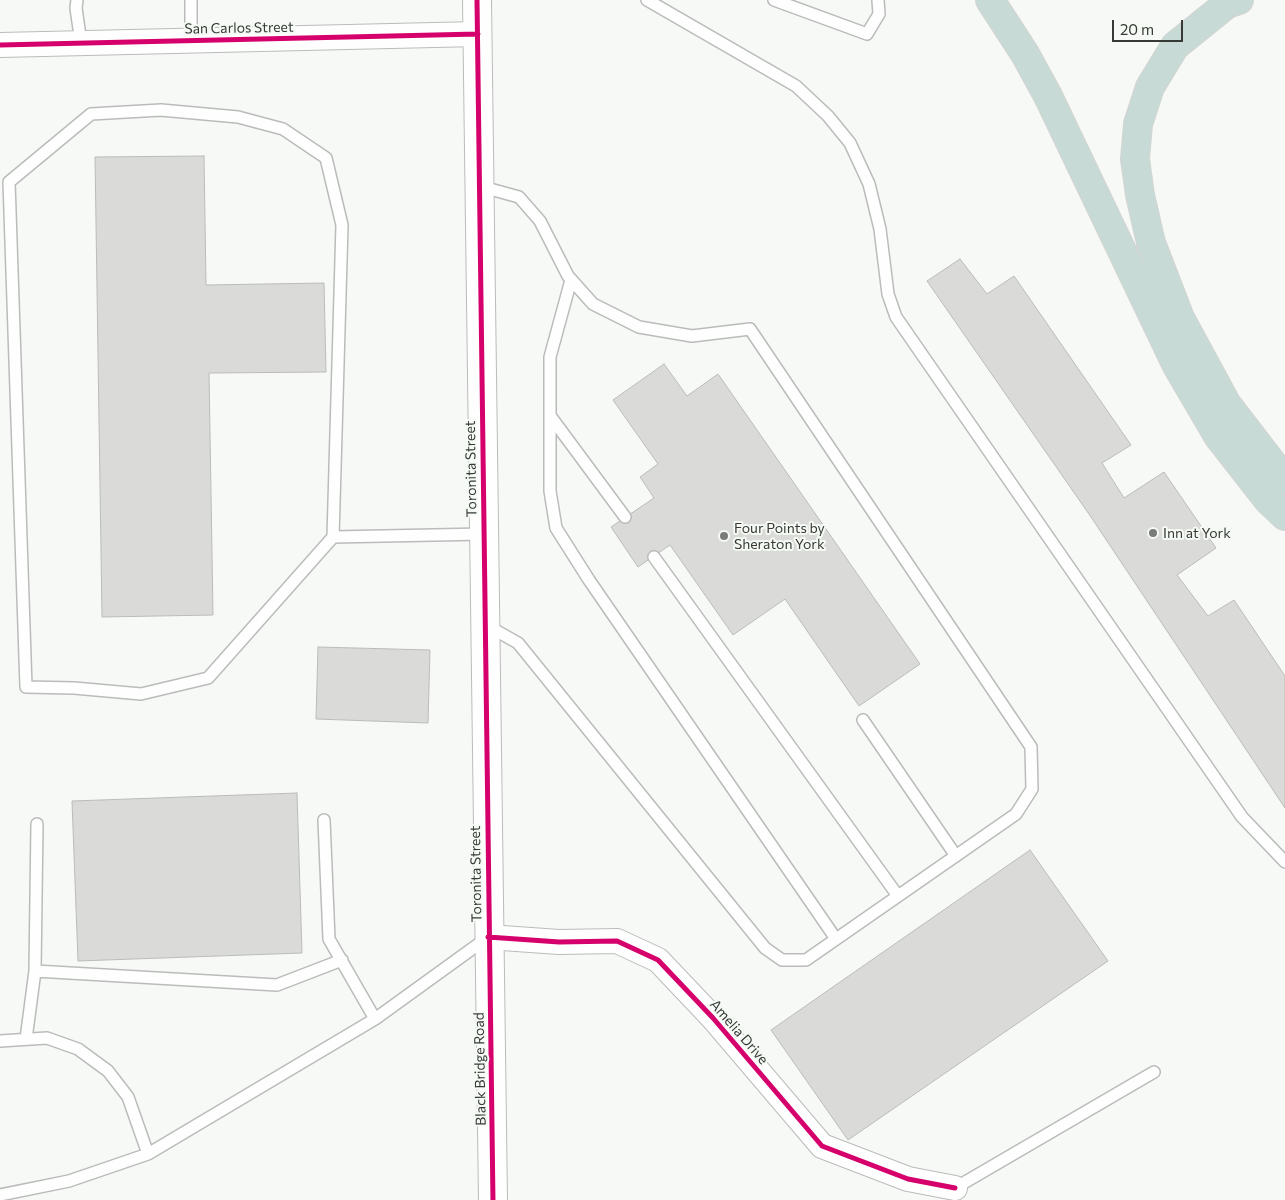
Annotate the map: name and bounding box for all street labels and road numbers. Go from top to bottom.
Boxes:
street label: San Carlos Street [184,19,294,37]
street label: Toronita Street [462,420,480,518]
street label: Toronita Street [467,825,485,923]
street label: Amelia Drive [706,996,772,1068]
street label: Black Bridge Road [471,1012,489,1126]

